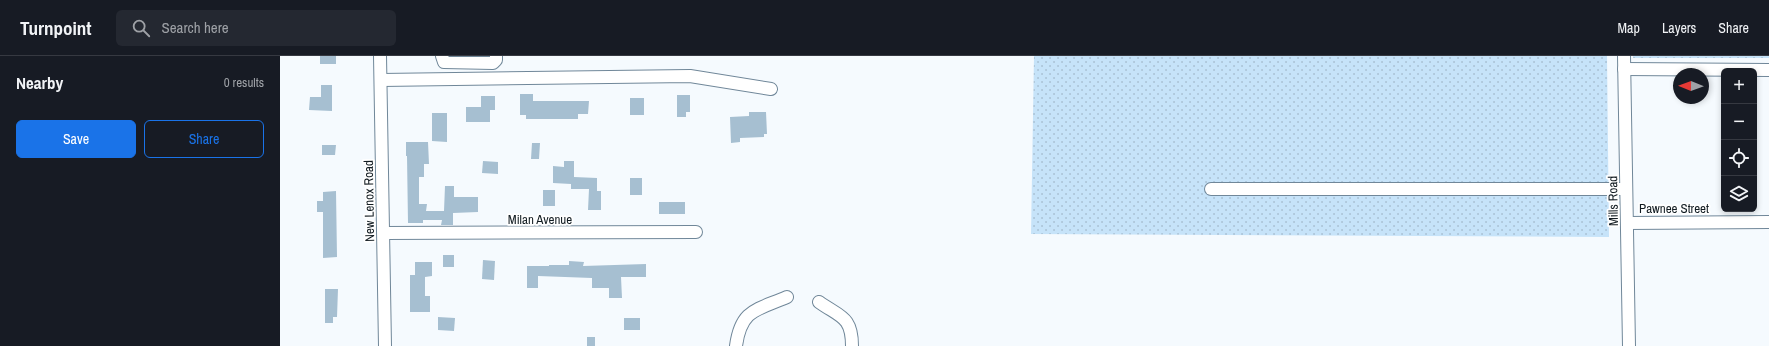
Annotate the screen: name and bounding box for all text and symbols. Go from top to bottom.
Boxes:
search box [116,10,396,46]
text: Turnpoint [20,15,92,41]
icon: search [130,17,152,39]
text: Search here [162,17,229,38]
text: Map [1618,19,1640,37]
text: Layers [1662,19,1696,37]
text: Share [1718,19,1749,37]
north arrow [1673,68,1709,104]
map controls [1721,68,1757,212]
button: + [1721,68,1757,104]
text: Nearby [16,71,63,94]
text: 0 results [224,74,264,91]
button: − [1721,104,1757,140]
button: Save [16,120,136,158]
button: Share [144,120,264,158]
button: locate [1721,140,1757,176]
street label: New Lenox Road [360,160,378,242]
street label: Mills Road [1604,176,1622,226]
button: layers [1721,176,1757,212]
street label: Pawnee Street [1639,200,1709,217]
street label: Milan Avenue [508,211,572,228]

